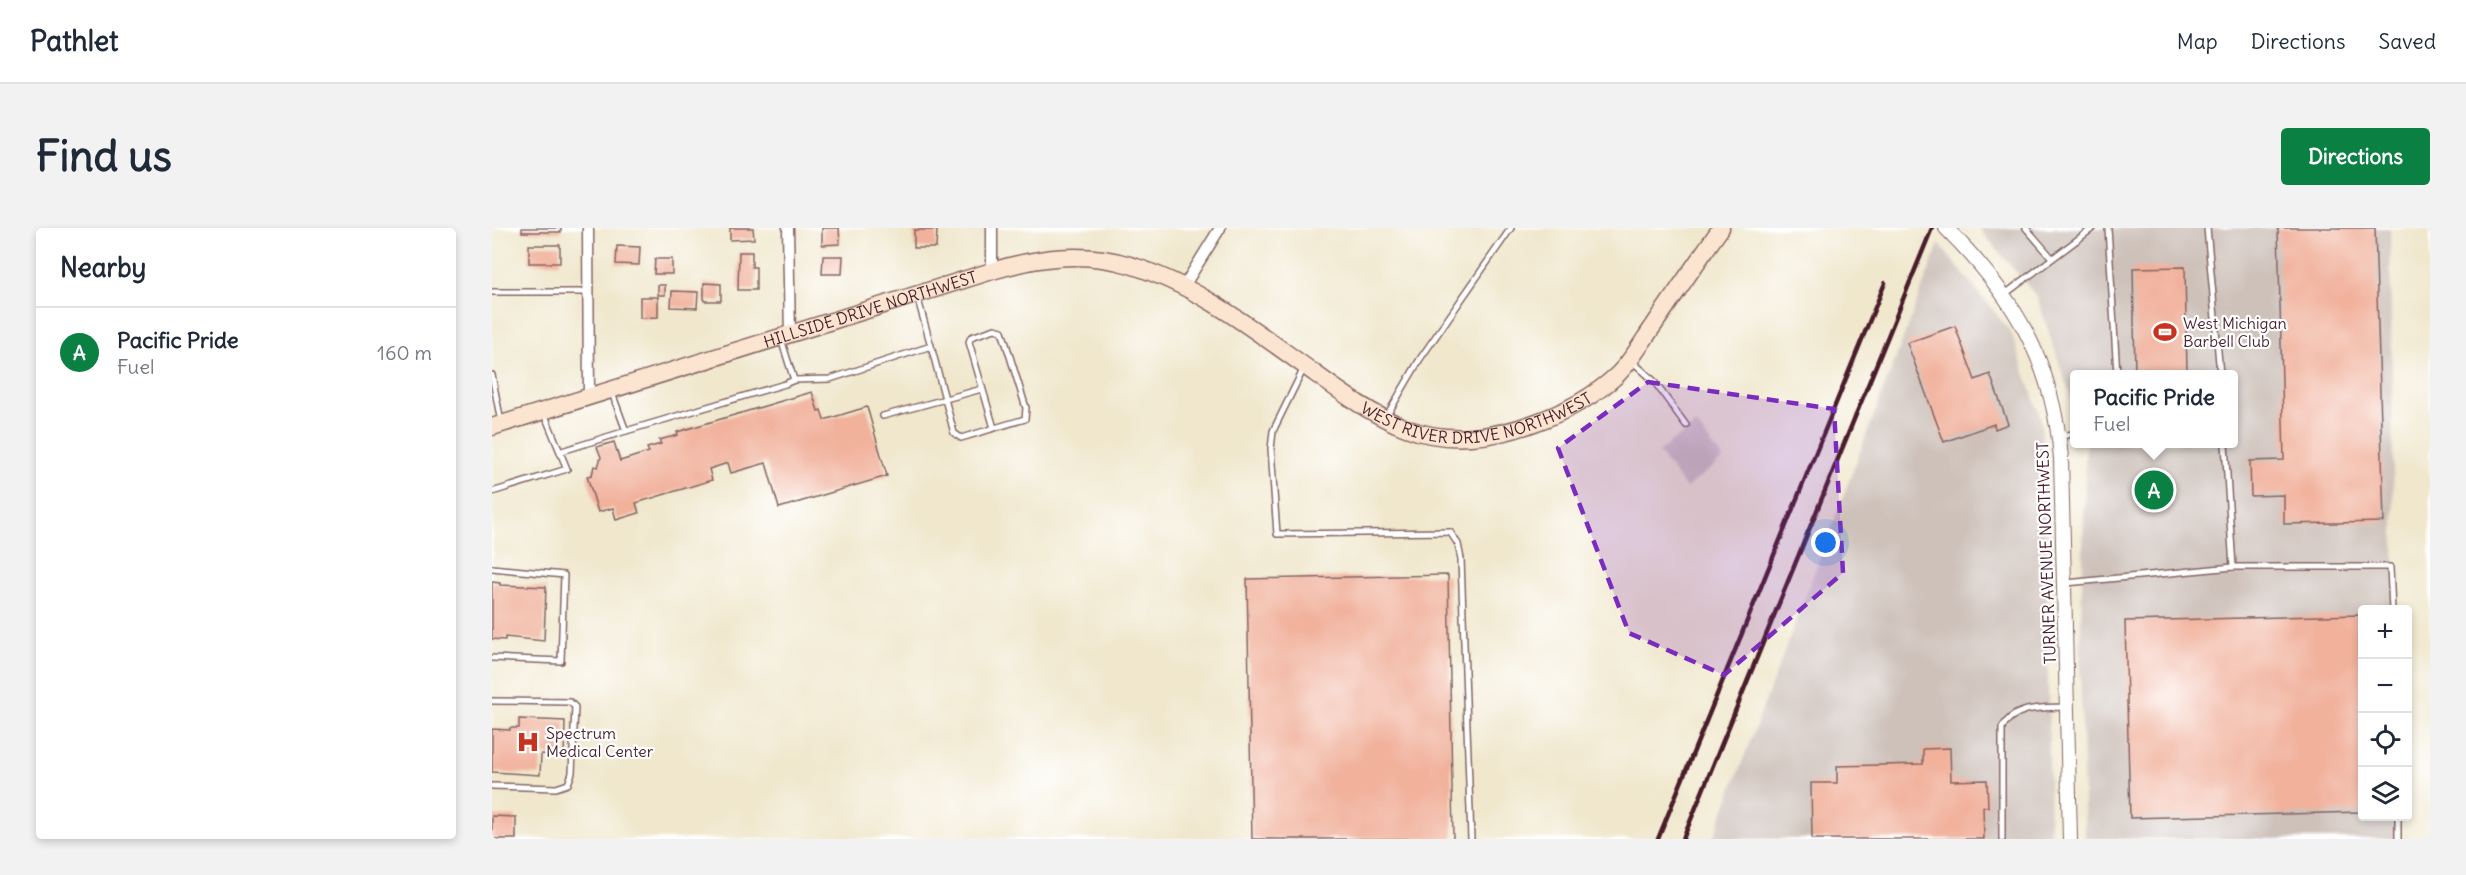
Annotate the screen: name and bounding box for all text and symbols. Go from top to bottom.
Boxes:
text: Pathlet [30,23,119,59]
text: Map [2177,28,2218,55]
text: Directions [2251,28,2345,55]
text: Saved [2378,28,2436,55]
button: Directions [2281,128,2430,185]
text: Find us [36,130,172,182]
text: Nearby [60,251,146,284]
street label: HILLSIDE DRIVE NORTHWEST [761,266,979,352]
place label: West Michigan Barbell Club [2183,313,2287,351]
sports icon: West Michigan Barbell Club [2152,319,2178,345]
text: Pacific Pride [117,326,239,354]
text: A [73,340,86,365]
text: 160 m [377,340,432,365]
text: Fuel [117,354,154,379]
popup [2070,370,2238,448]
street label: WEST RIVER DRIVE NORTHWEST [1355,383,1597,411]
text: Pacific Pride [2093,383,2215,411]
text: WEST RIVER DRIVE NORTHWEST [1358,388,1595,448]
text: Fuel [2093,411,2131,436]
street label: TURNER AVENUE NORTHWEST [2032,441,2060,665]
pin: A [2134,468,2174,512]
your location [1811,528,1840,557]
map controls [2358,605,2412,821]
button: + [2358,605,2412,659]
button: − [2358,659,2412,713]
button: locate [2358,713,2412,767]
place label: Spectrum Medical Center [546,723,654,761]
hospital icon: Spectrum Medical Center [515,729,541,755]
button: layers [2358,767,2412,821]

